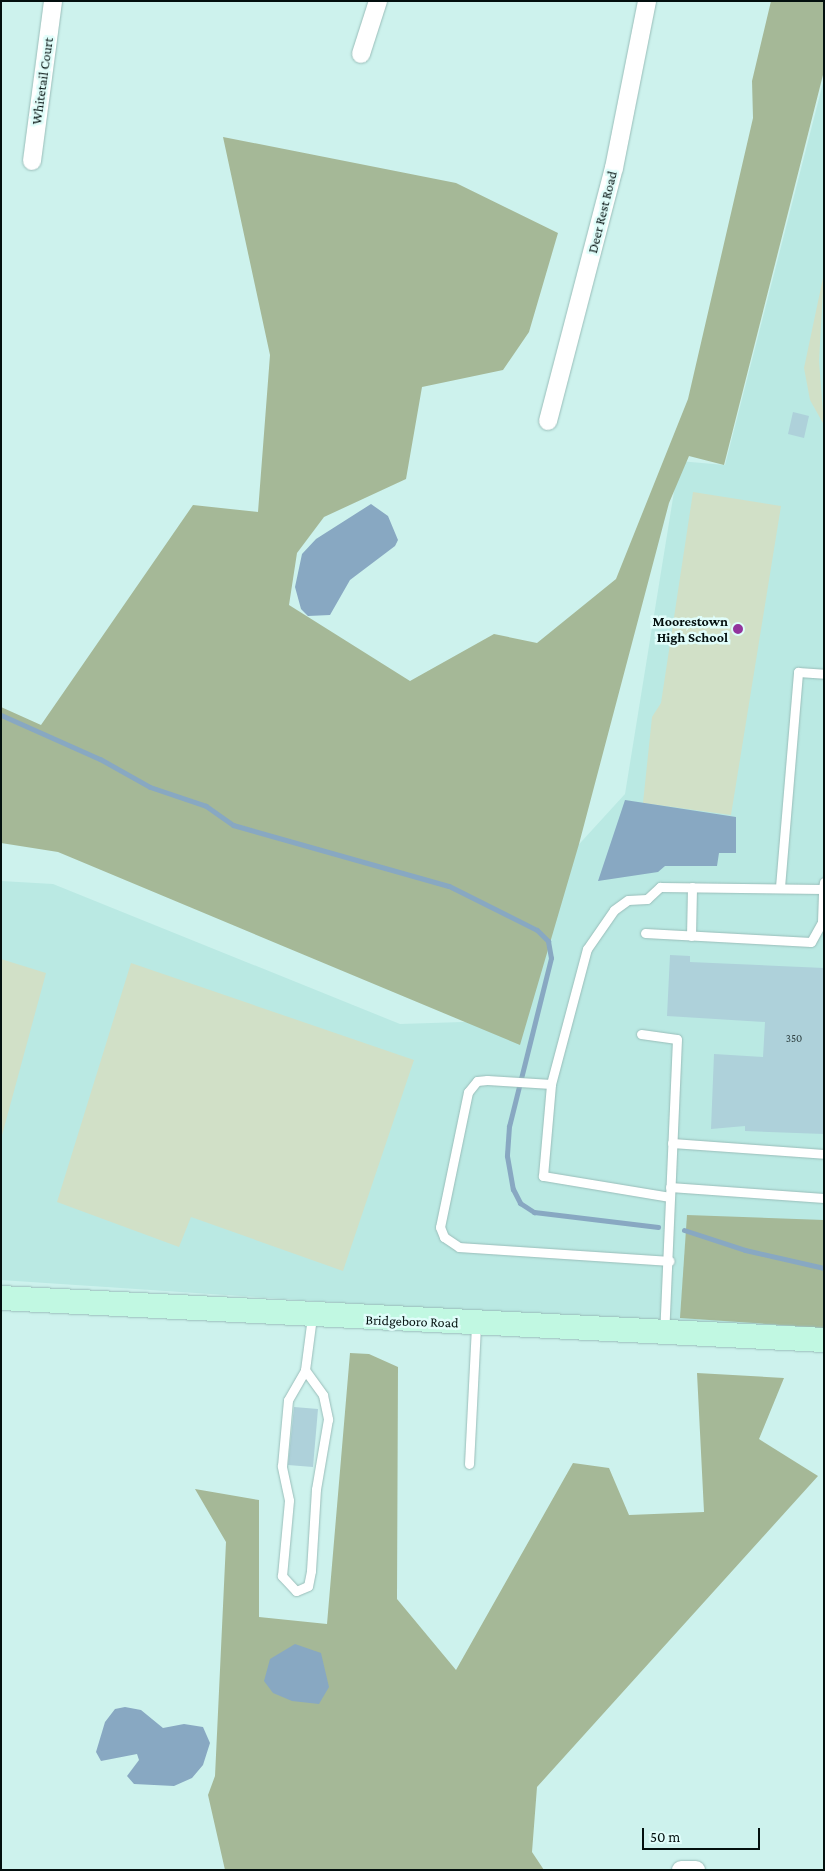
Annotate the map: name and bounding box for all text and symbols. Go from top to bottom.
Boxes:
street label: Whitetail Court [28,36,56,126]
street label: Deer Rest Road [584,169,620,255]
place label: Moorestown High School [652,613,728,646]
marker: Moorestown High School [732,623,744,635]
house number: 350 [786,1031,802,1045]
street label: Bridgeboro Road [365,1311,459,1331]
scale bar [645,1818,762,1850]
text: 50 m [650,1829,680,1845]

